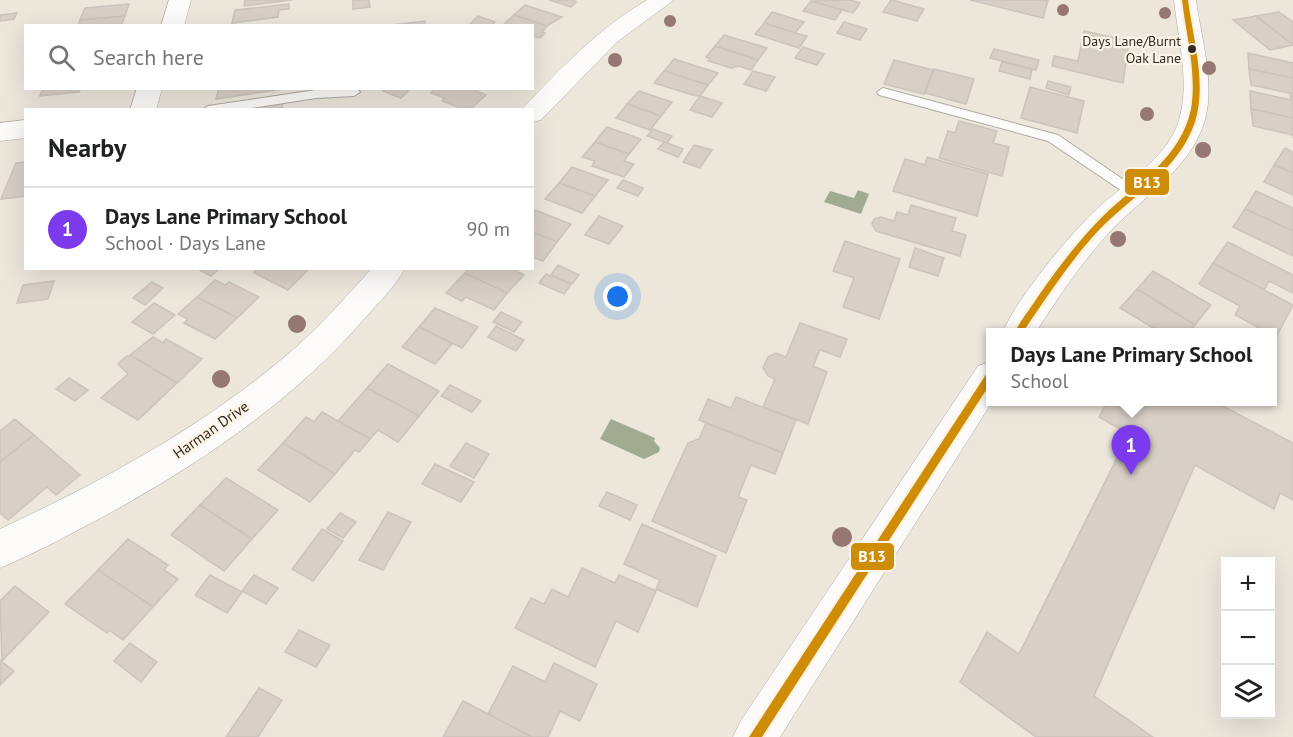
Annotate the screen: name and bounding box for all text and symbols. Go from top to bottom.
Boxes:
search box [24,24,534,90]
place label: Days Lane/Burnt Oak Lane [1082,32,1181,67]
icon: search [45,41,78,74]
text: Search here [93,43,204,71]
marker: Days Lane/Burnt Oak Lane [1186,43,1198,55]
text: Nearby [48,131,126,164]
line badge: B13 [1124,168,1170,196]
text: B13 [1133,172,1161,192]
text: Days Lane Primary School [105,202,347,230]
text: 1 [62,216,73,242]
text: 90 m [467,216,510,242]
text: School · Days Lane [105,230,266,256]
your location [603,282,632,311]
popup [986,328,1277,406]
text: Days Lane Primary School [1011,340,1252,368]
text: School [1011,368,1068,394]
street label: Harman Drive [169,397,252,463]
pin: 1 [1112,426,1150,475]
line badge: B13 [850,542,895,571]
text: B13 [858,546,886,566]
map controls [1221,557,1275,719]
button: + [1221,557,1275,611]
button: − [1221,611,1275,665]
button: layers [1221,665,1275,719]

